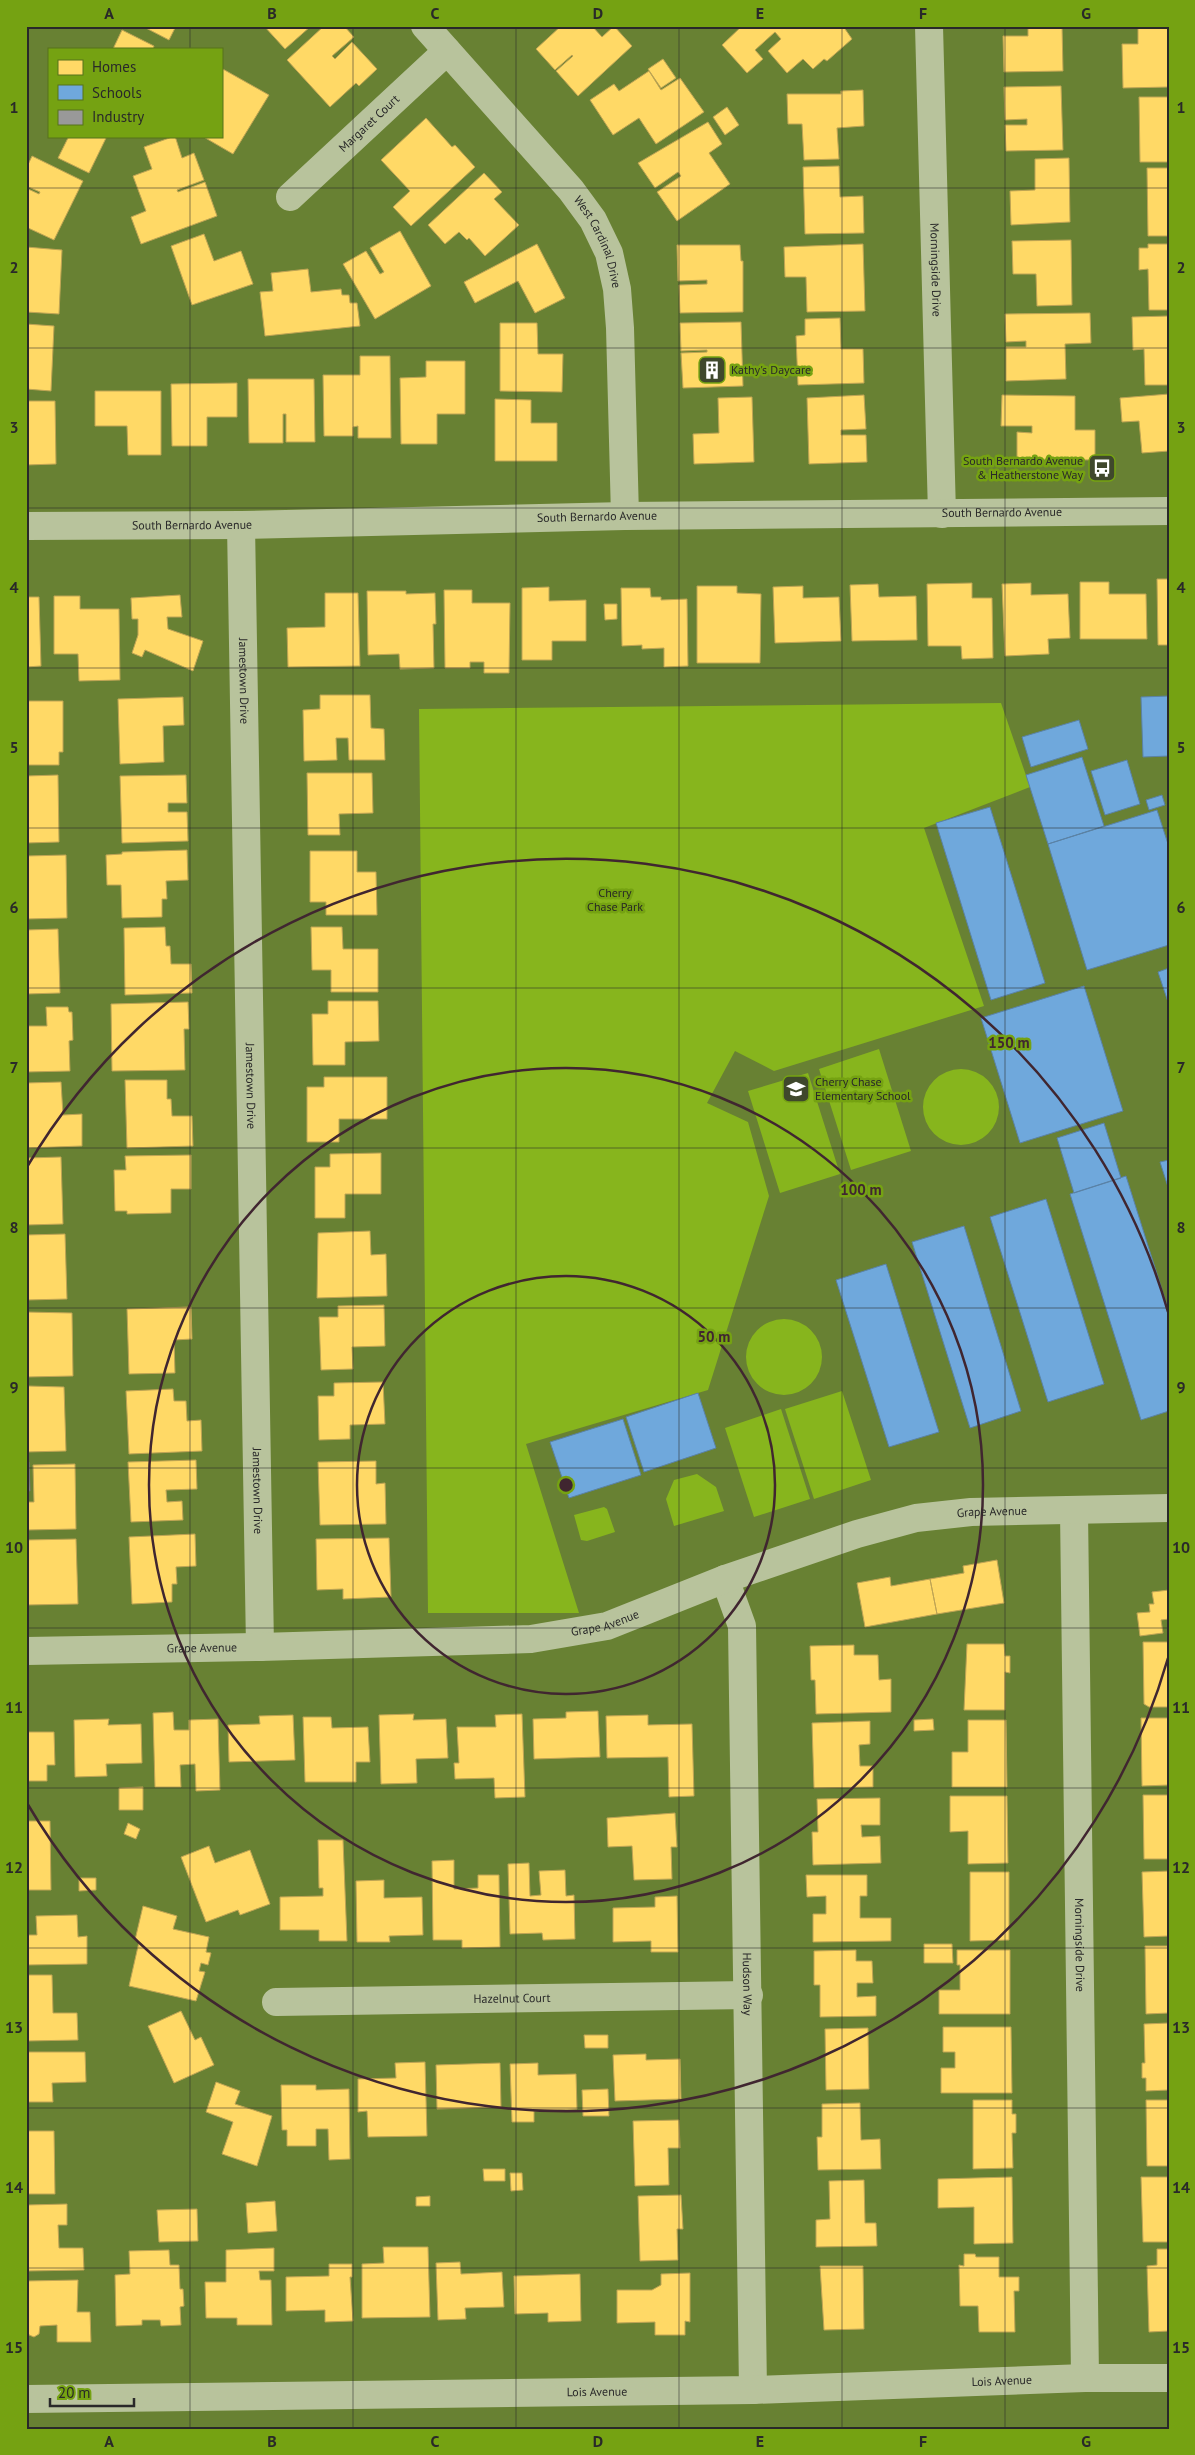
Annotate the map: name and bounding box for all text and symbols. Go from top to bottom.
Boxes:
text: A [104,3,114,23]
text: B [267,3,277,23]
text: C [431,3,440,23]
text: D [593,3,603,23]
text: E [756,3,764,23]
text: F [919,3,927,23]
text: G [1081,3,1091,23]
legend [48,48,222,138]
text: Homes [92,57,136,76]
text: Schools [92,83,142,102]
street label: Margaret Court [335,91,402,155]
text: 1 [9,97,19,117]
text: 1 [1176,97,1186,117]
text: Industry [92,107,144,126]
street label: West Cardinal Drive [571,193,625,289]
street label: Morningside Drive [927,223,945,317]
text: 2 [9,257,19,277]
text: 2 [1176,257,1186,277]
building icon: Kathy's Daycare [697,355,727,385]
place label: Kathy's Daycare [731,362,811,377]
text: 3 [9,417,19,437]
text: 3 [1176,417,1186,437]
place label: South Bernardo Avenue & Heatherstone Way [963,453,1083,482]
bus stop icon: South Bernardo Avenue & Heatherstone Way [1087,453,1117,483]
street label: South Bernardo Avenue [942,504,1062,520]
street label: South Bernardo Avenue [537,508,657,525]
street label: South Bernardo Avenue [132,517,252,533]
text: 4 [9,577,19,597]
text: 4 [1176,577,1186,597]
street label: Jamestown Drive [236,637,252,724]
text: 5 [9,737,19,757]
text: 5 [1176,737,1186,757]
park label: Cherry Chase Park [587,885,643,914]
text: 6 [9,897,19,917]
text: 6 [1176,897,1186,917]
text: 150 m [988,1033,1030,1052]
street label: Jamestown Drive [243,1042,259,1129]
text: 7 [9,1057,19,1077]
text: 7 [1176,1057,1186,1077]
school or university icon: Cherry Chase Elementary School [781,1074,811,1104]
place label: Cherry Chase Elementary School [815,1074,911,1103]
text: 100 m [840,1180,882,1199]
text: 8 [9,1217,19,1237]
text: 8 [1176,1217,1186,1237]
text: 50 m [698,1327,730,1346]
text: 9 [9,1377,19,1397]
text: 9 [1176,1377,1186,1397]
street label: Jamestown Drive [250,1447,266,1534]
centre of rings [557,1476,575,1494]
street label: Grape Avenue [956,1503,1027,1521]
text: 10 [5,1537,23,1557]
text: 10 [1172,1537,1190,1557]
street label: Grape Avenue [570,1606,641,1639]
street label: Grape Avenue [167,1639,237,1656]
text: 11 [5,1697,23,1717]
text: 11 [1172,1697,1190,1717]
text: 12 [5,1857,23,1877]
text: 12 [1172,1857,1190,1877]
street label: Morningside Drive [1072,1898,1088,1992]
street label: Hudson Way [740,1952,756,2016]
street label: Hazelnut Court [473,1990,551,2006]
text: 13 [5,2017,23,2037]
text: 13 [1172,2017,1190,2037]
text: 14 [5,2177,23,2197]
text: 14 [1172,2177,1190,2197]
text: 15 [5,2337,23,2357]
text: 15 [1172,2337,1190,2357]
street label: Lois Avenue [971,2372,1032,2389]
scale bar [50,2375,134,2407]
text: 20 m [58,2383,91,2402]
street label: Lois Avenue [567,2384,627,2399]
text: A [104,2431,114,2451]
text: B [267,2431,277,2451]
text: C [431,2431,440,2451]
text: D [593,2431,603,2451]
text: E [756,2431,764,2451]
text: F [919,2431,927,2451]
text: G [1081,2431,1091,2451]

